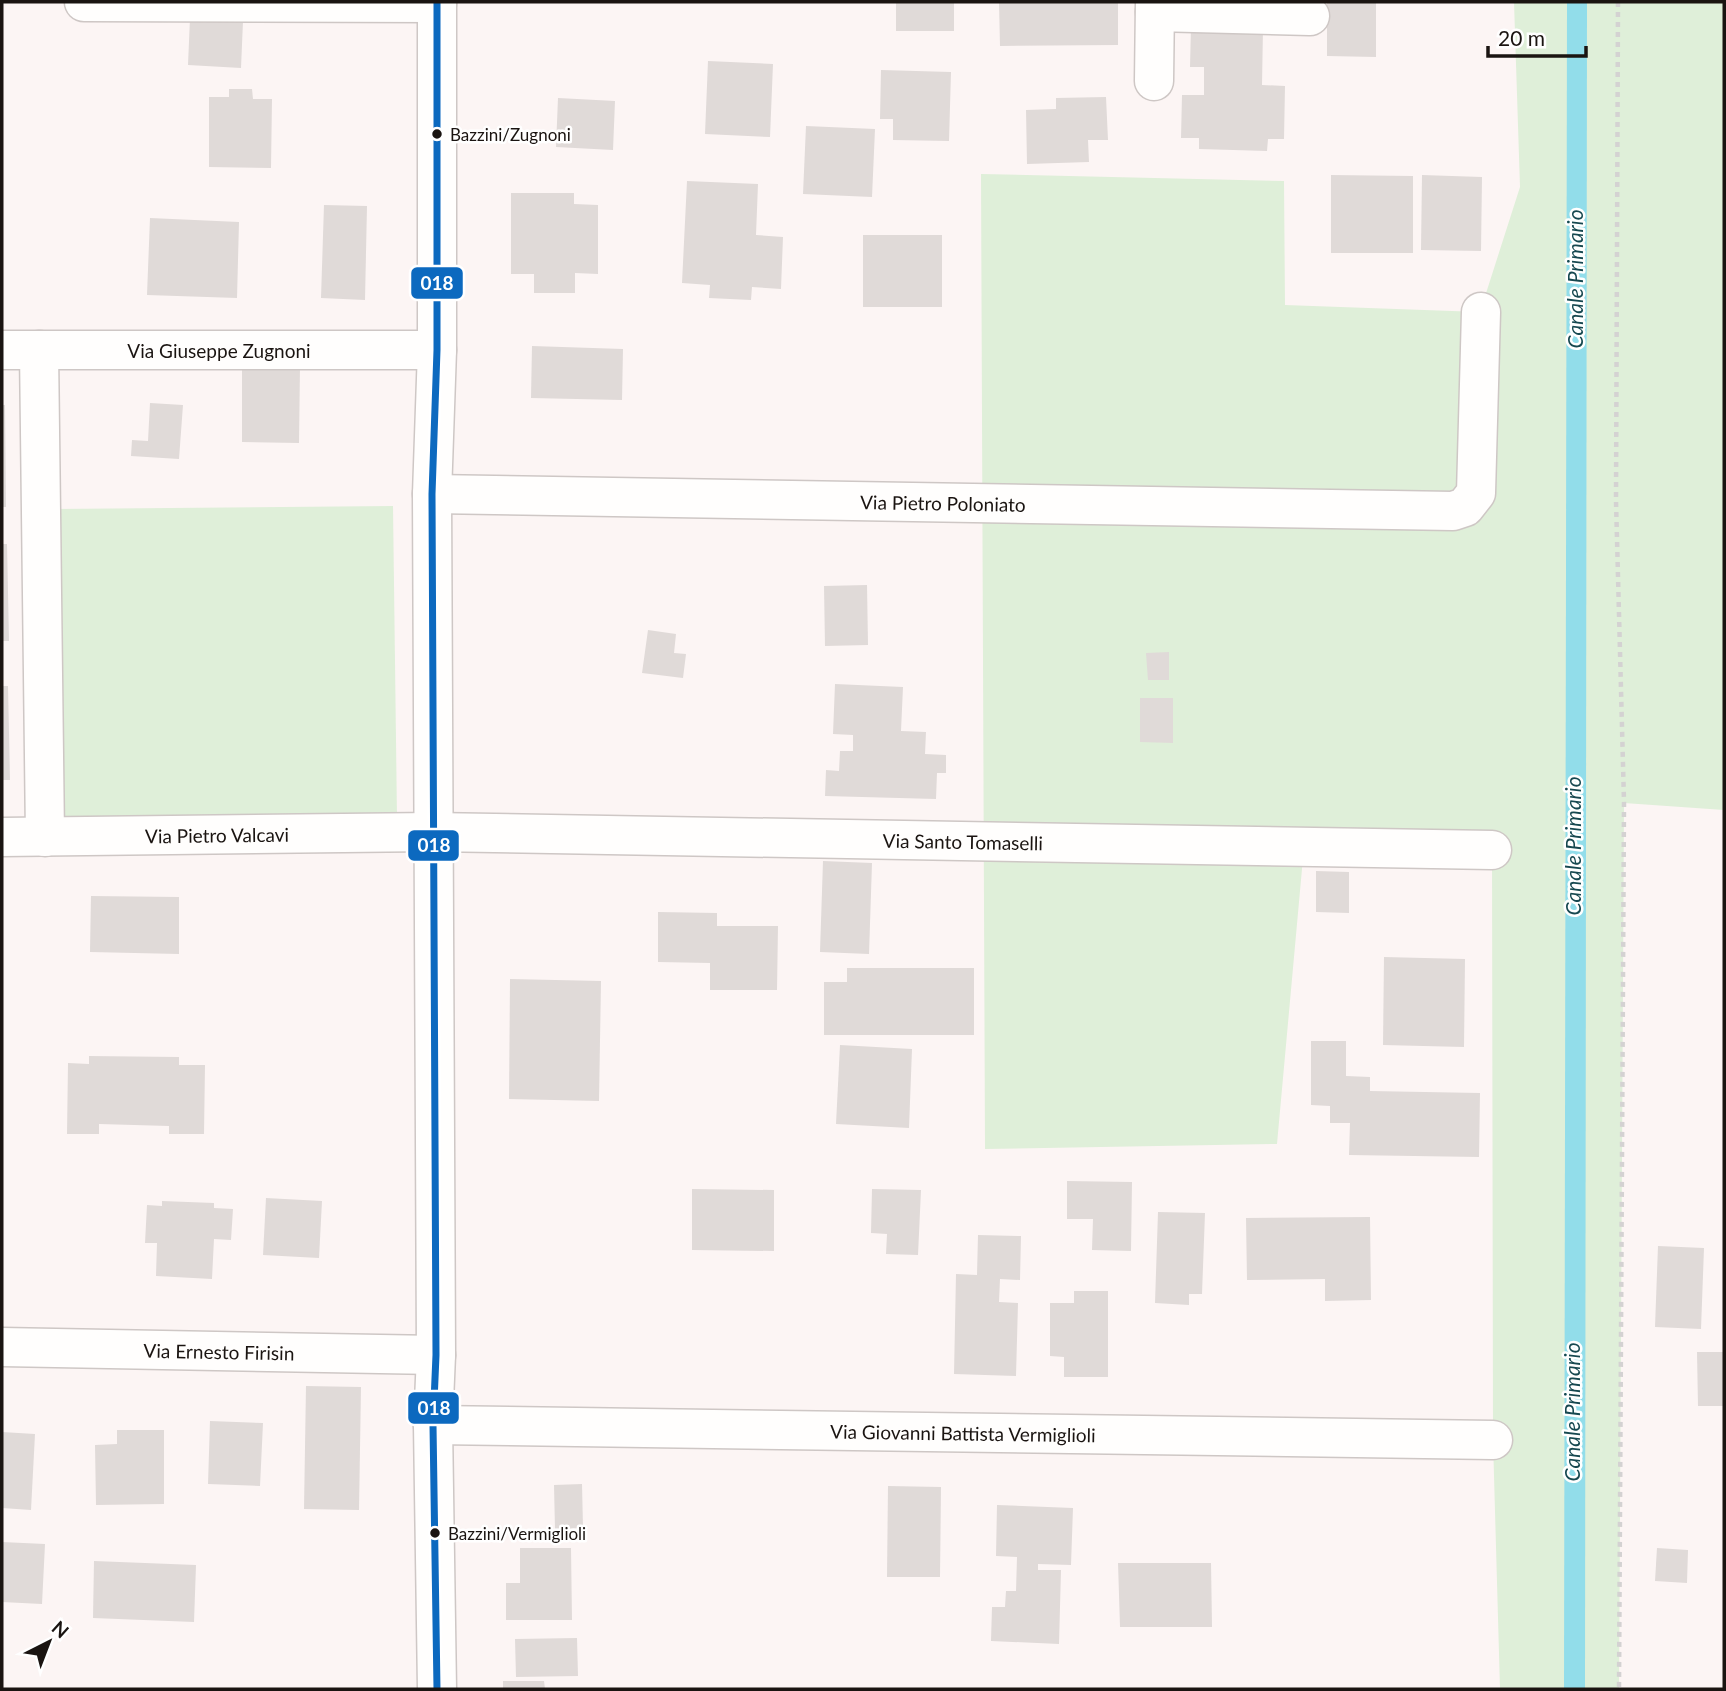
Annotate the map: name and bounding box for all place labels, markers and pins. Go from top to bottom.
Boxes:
place label: Bazzini/Zugnoni [450,124,571,145]
marker: Bazzini/Zugnoni [430,127,444,141]
place label: Bazzini/Vermiglioli [448,1523,586,1544]
marker: Bazzini/Vermiglioli [428,1526,442,1540]

